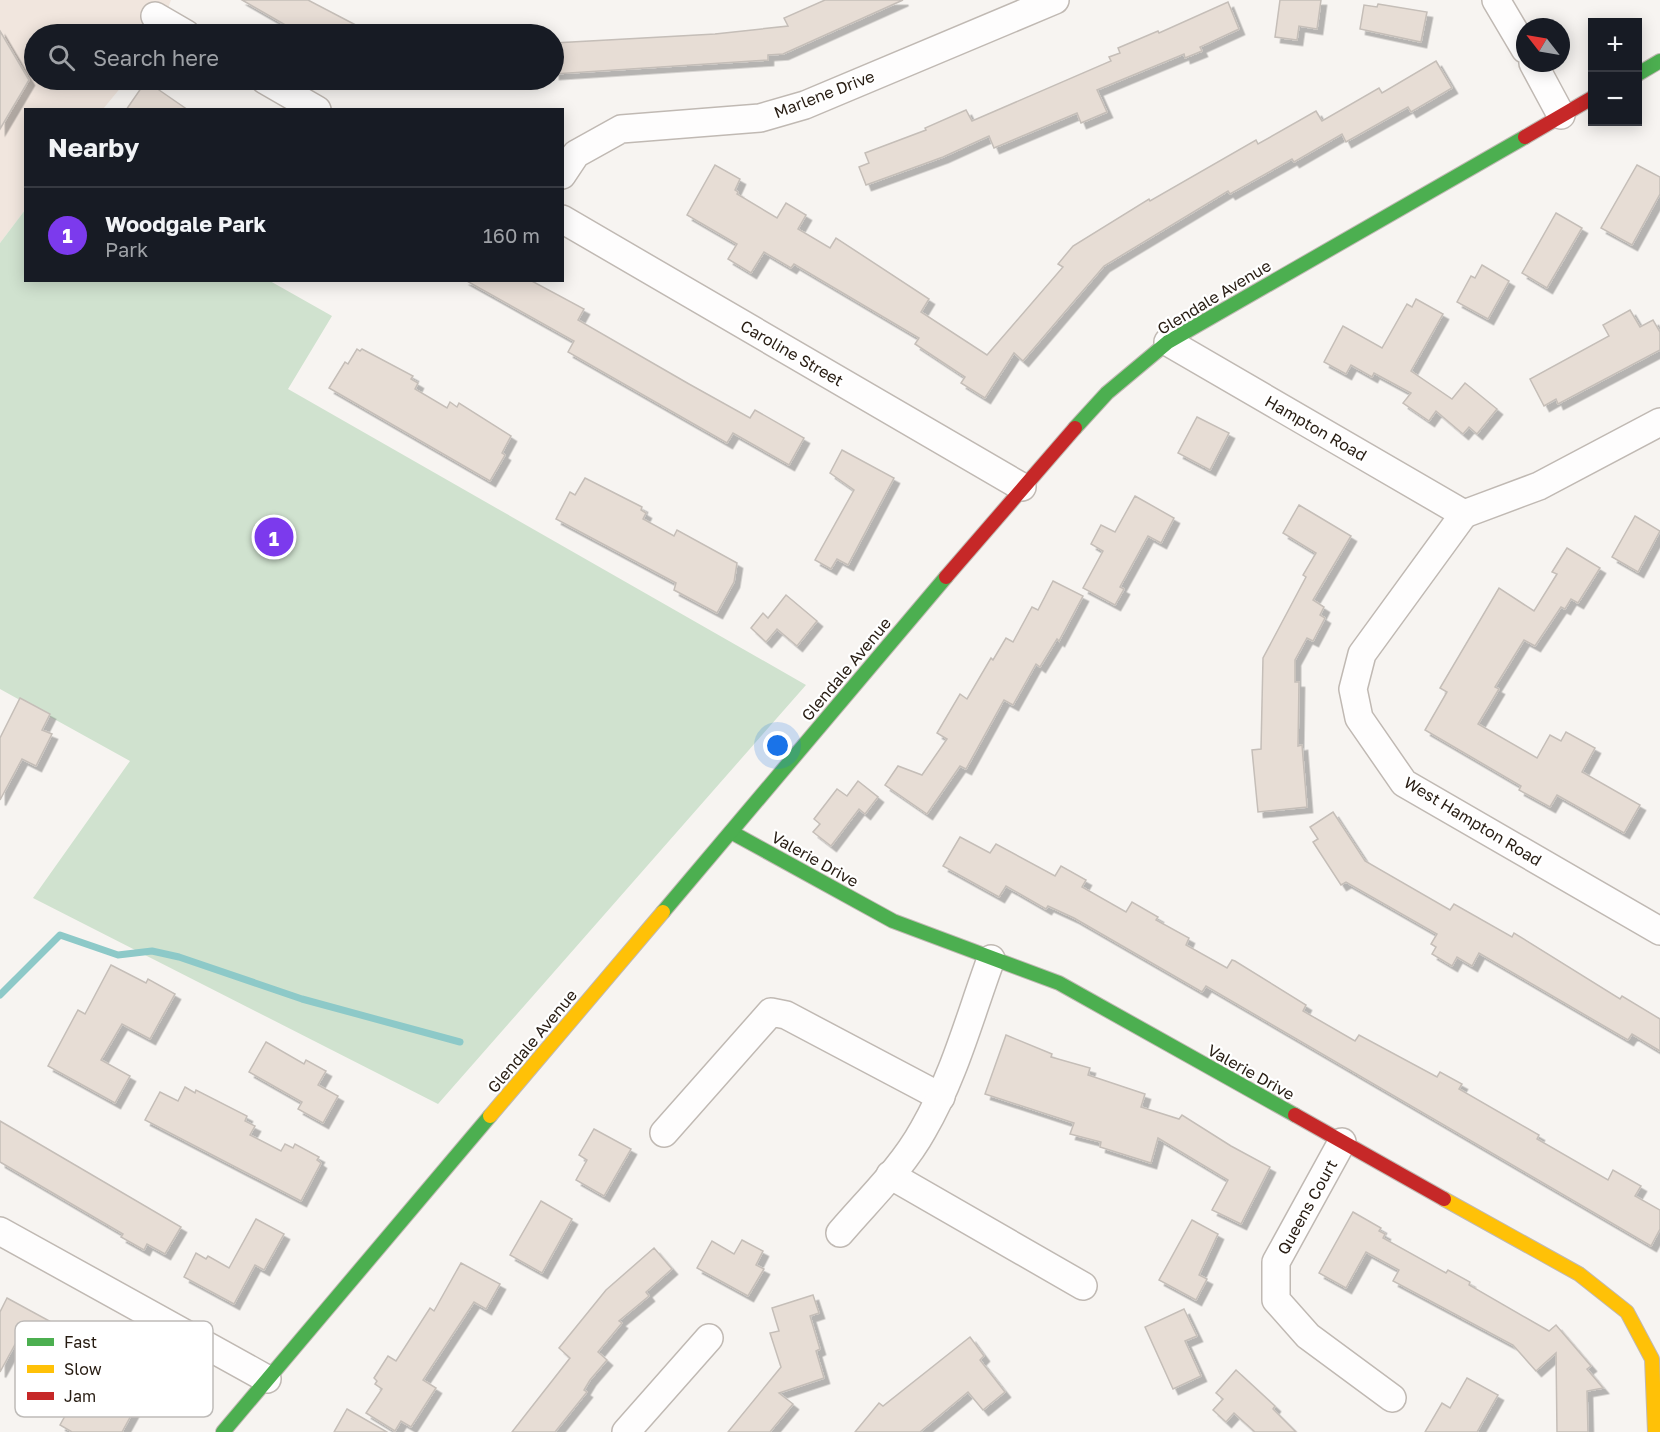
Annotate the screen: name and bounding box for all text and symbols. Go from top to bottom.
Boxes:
north arrow [1516,18,1570,72]
map controls [1588,18,1642,126]
button: + [1588,18,1642,72]
search box [24,24,564,90]
icon: search [45,41,78,74]
text: Search here [93,44,219,71]
street label: Marlene Drive [771,66,877,122]
button: − [1588,72,1642,126]
text: Nearby [48,132,139,163]
text: Woodgale Park [105,210,266,237]
text: 1 [62,223,73,247]
text: 160 m [483,223,540,247]
text: Park [105,237,148,261]
street label: Glendale Avenue [1154,255,1274,339]
street label: Caroline Street [737,315,847,391]
street label: Hampton Road [1262,391,1370,465]
pin: 1 [254,514,294,560]
street label: Glendale Avenue [797,613,895,725]
your location [763,731,792,760]
street label: West Hampton Road [1401,772,1545,870]
street label: Valerie Drive [768,827,862,891]
street label: Glendale Avenue [483,985,581,1097]
street label: Valerie Drive [1204,1040,1298,1104]
street label: Queens Court [1273,1156,1341,1258]
legend [15,1321,213,1417]
text: Fast [64,1332,97,1352]
text: Slow [64,1359,102,1379]
text: Jam [64,1386,96,1406]

